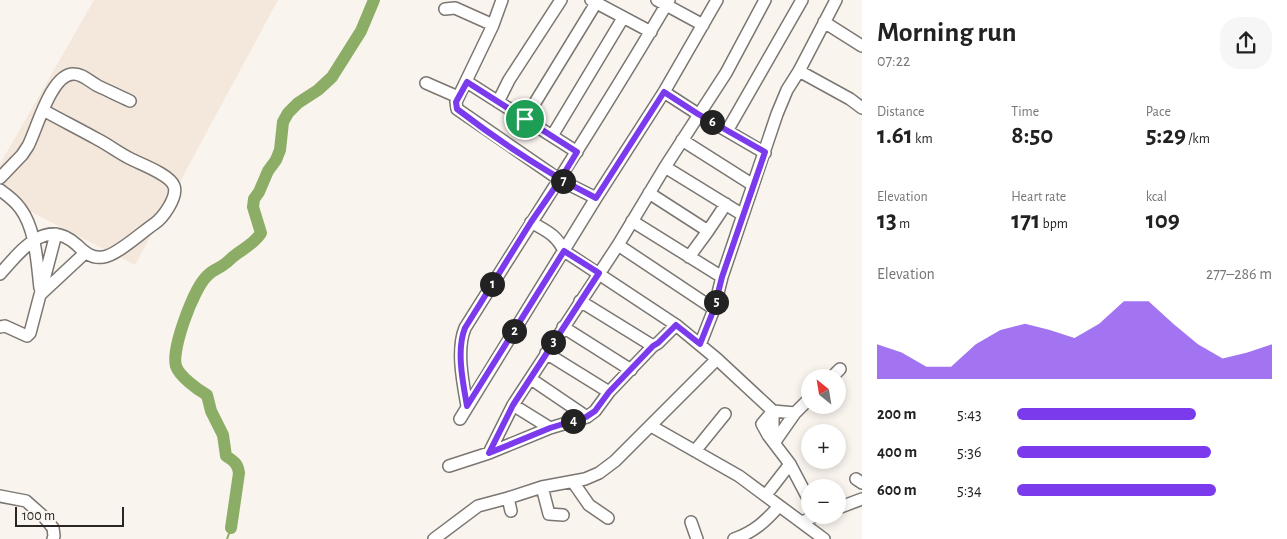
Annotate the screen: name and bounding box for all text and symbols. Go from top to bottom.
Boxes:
button: share [1220,17,1272,69]
text: Morning run [877,19,1017,47]
text: 07:22 [877,53,910,69]
pin [504,98,546,140]
icon: arrive [511,105,539,133]
text: Distance [877,105,924,119]
text: Time [1011,105,1039,119]
text: Pace [1146,105,1171,119]
pin: 6 [700,110,724,134]
text: 6 [709,115,716,129]
text: 1.61 [877,123,913,148]
text: 8:50 [1011,123,1053,148]
text: 5:29 [1146,123,1186,148]
text: km [913,132,933,146]
text: /km [1186,132,1210,146]
pin: 7 [550,168,576,194]
text: 7 [560,174,567,188]
text: Elevation [877,190,928,204]
text: Heart rate [1011,190,1066,204]
text: kcal [1146,190,1167,204]
text: 13 [877,208,897,233]
text: 171 [1011,208,1040,233]
text: 109 [1146,208,1180,233]
text: m [897,217,910,231]
text: bpm [1040,217,1068,231]
text: Elevation [877,266,935,282]
text: 277–286 m [1206,266,1272,282]
pin: 1 [480,272,504,296]
text: 1 [490,277,495,291]
pin: 5 [704,290,728,314]
text: 5 [713,295,720,309]
pin: 2 [502,318,526,344]
text: 2 [511,324,518,338]
pin: 3 [540,330,566,354]
text: 3 [550,335,557,349]
north arrow [801,369,846,414]
map controls [801,369,846,524]
text: 200 m [877,406,917,422]
text: 5:43 [957,406,982,422]
pin: 4 [560,408,586,434]
text: 4 [570,414,577,428]
button: + [801,424,846,469]
text: 400 m [877,444,917,460]
text: 5:36 [957,444,981,460]
button: − [801,479,846,524]
text: 600 m [877,482,917,498]
text: 5:34 [957,482,982,498]
scale bar [15,504,124,527]
text: 100 m [22,509,55,523]

